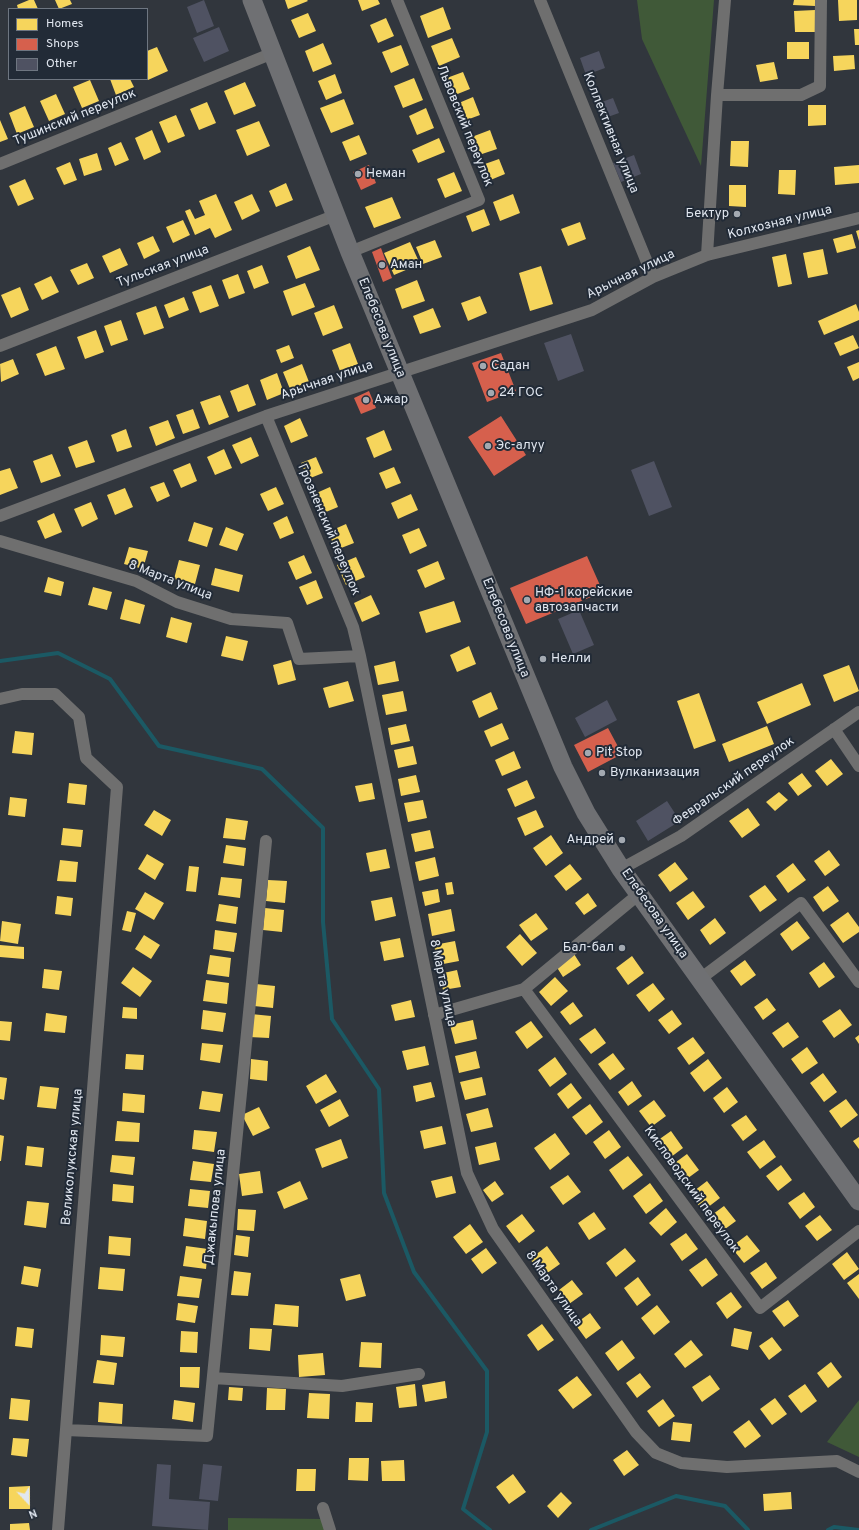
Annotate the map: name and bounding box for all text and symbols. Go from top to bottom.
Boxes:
legend [8,8,148,80]
text: Homes [46,16,83,32]
text: Shops [46,36,79,52]
text: Other [46,56,77,72]
street label: Львовский переулок [432,63,496,189]
street label: Коллективная улица [579,70,641,196]
street label: Тушинский переулок [11,86,139,150]
place label: Неман [366,166,406,182]
marker: Неман [353,169,363,179]
street label: Колхозная улица [726,203,834,243]
place label: Бектур [686,206,729,222]
marker: Бектур [732,209,742,219]
street label: Тульская улица [115,242,211,292]
street label: Арычная улица [584,247,678,303]
place label: Аман [390,257,422,273]
marker: Аман [377,260,387,270]
street label: Елебесова улица [354,276,408,380]
street label: Арычная улица [279,358,375,404]
place label: Садан [491,358,530,374]
marker: Садан [478,361,488,371]
place label: 24 ГОС [499,385,543,401]
marker: 24 ГОС [486,388,496,398]
place label: Ажар [374,392,408,408]
marker: Ажар [361,395,371,405]
place label: Эс-алуу [496,438,545,454]
marker: Эс-алуу [483,441,493,451]
street label: Грозненский переулок [293,462,363,598]
street label: 8 Марта улица [126,558,214,604]
street label: Елебесова улица [478,576,532,680]
place label: НФ-1 корейские автозапчасти [535,585,633,616]
marker: НФ-1 корейские автозапчасти [522,595,532,605]
place label: Нелли [551,651,591,667]
marker: Нелли [538,654,548,664]
street label: Февральский переулок [670,734,798,830]
place label: Pit Stop [596,745,642,761]
marker: Pit Stop [583,748,593,758]
place label: Вулканизация [610,765,700,781]
marker: Вулканизация [597,768,607,778]
place label: Андрей [567,832,614,848]
marker: Андрей [617,835,627,845]
street label: Елебесова улица [617,866,691,962]
street label: 8 Марта улица [425,938,459,1028]
place label: Бал-бал [563,940,614,956]
marker: Бал-бал [617,943,627,953]
street label: Великолукская улица [59,1088,87,1226]
street label: Кисловодский переулок [640,1124,742,1256]
street label: Джакыпова улица [202,1148,230,1266]
street label: 8 Марта улица [521,1248,585,1330]
north arrow [8,1482,48,1522]
text: N [26,1505,39,1521]

